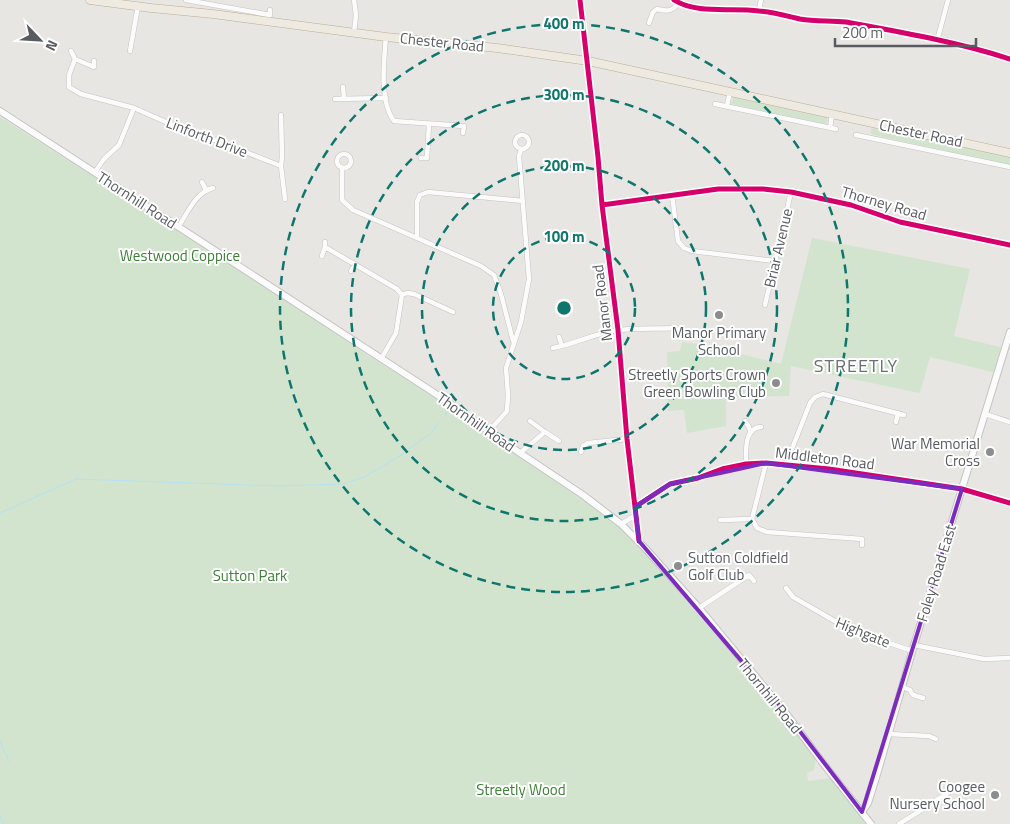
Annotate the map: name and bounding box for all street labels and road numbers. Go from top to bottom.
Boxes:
street label: Chester Road [399,26,485,58]
street label: Linforth Drive [163,111,251,163]
street label: Chester Road [877,113,965,153]
street label: Thornhill Road [93,166,181,234]
street label: Thorney Road [839,180,929,226]
street label: Briar Avenue [758,206,798,290]
street label: Manor Road [586,263,618,343]
street label: Thornhill Road [432,386,520,458]
street label: Middleton Road [774,441,876,475]
street label: Foley Road East [910,521,962,625]
street label: Highgate [832,611,894,653]
street label: Thornhill Road [732,653,808,739]

